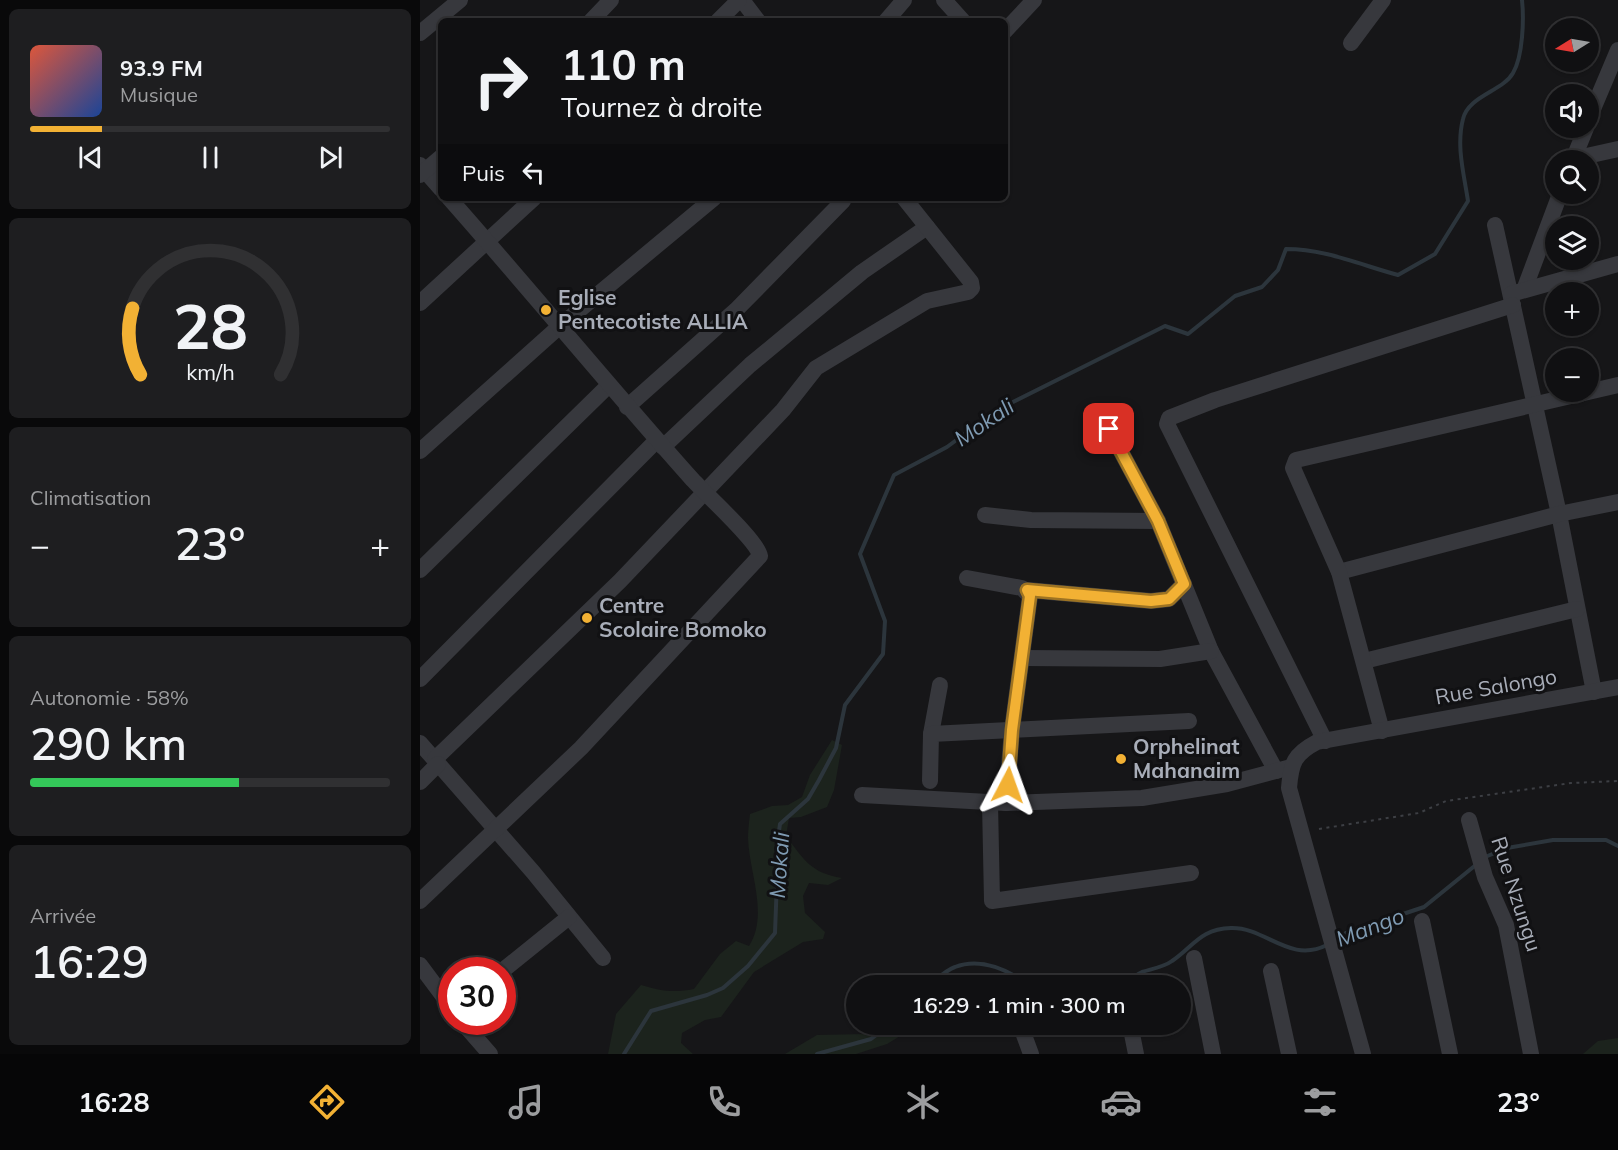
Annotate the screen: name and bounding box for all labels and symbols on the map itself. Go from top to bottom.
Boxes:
north arrow [1545,18,1599,72]
place label: Eglise Pentecotiste ALLIA [558,284,748,334]
marker: Eglise Pentecotiste ALLIA [539,303,553,317]
water label: Mokali [949,391,1020,452]
pin [1083,403,1134,454]
place label: Centre Scolaire Bomoko [599,592,767,642]
marker: Centre Scolaire Bomoko [580,611,594,625]
street label: Rue Salongo [1433,663,1559,710]
place label: Orphelinat Mahanaim [1133,733,1240,783]
marker: Orphelinat Mahanaim [1114,752,1128,766]
position arrow [976,753,1040,817]
water label: Mokali [763,830,795,899]
street label: Rue Nzungu [1486,833,1548,954]
water label: Mango [1332,901,1408,953]
speed limit sign: 30 [438,957,516,1035]

